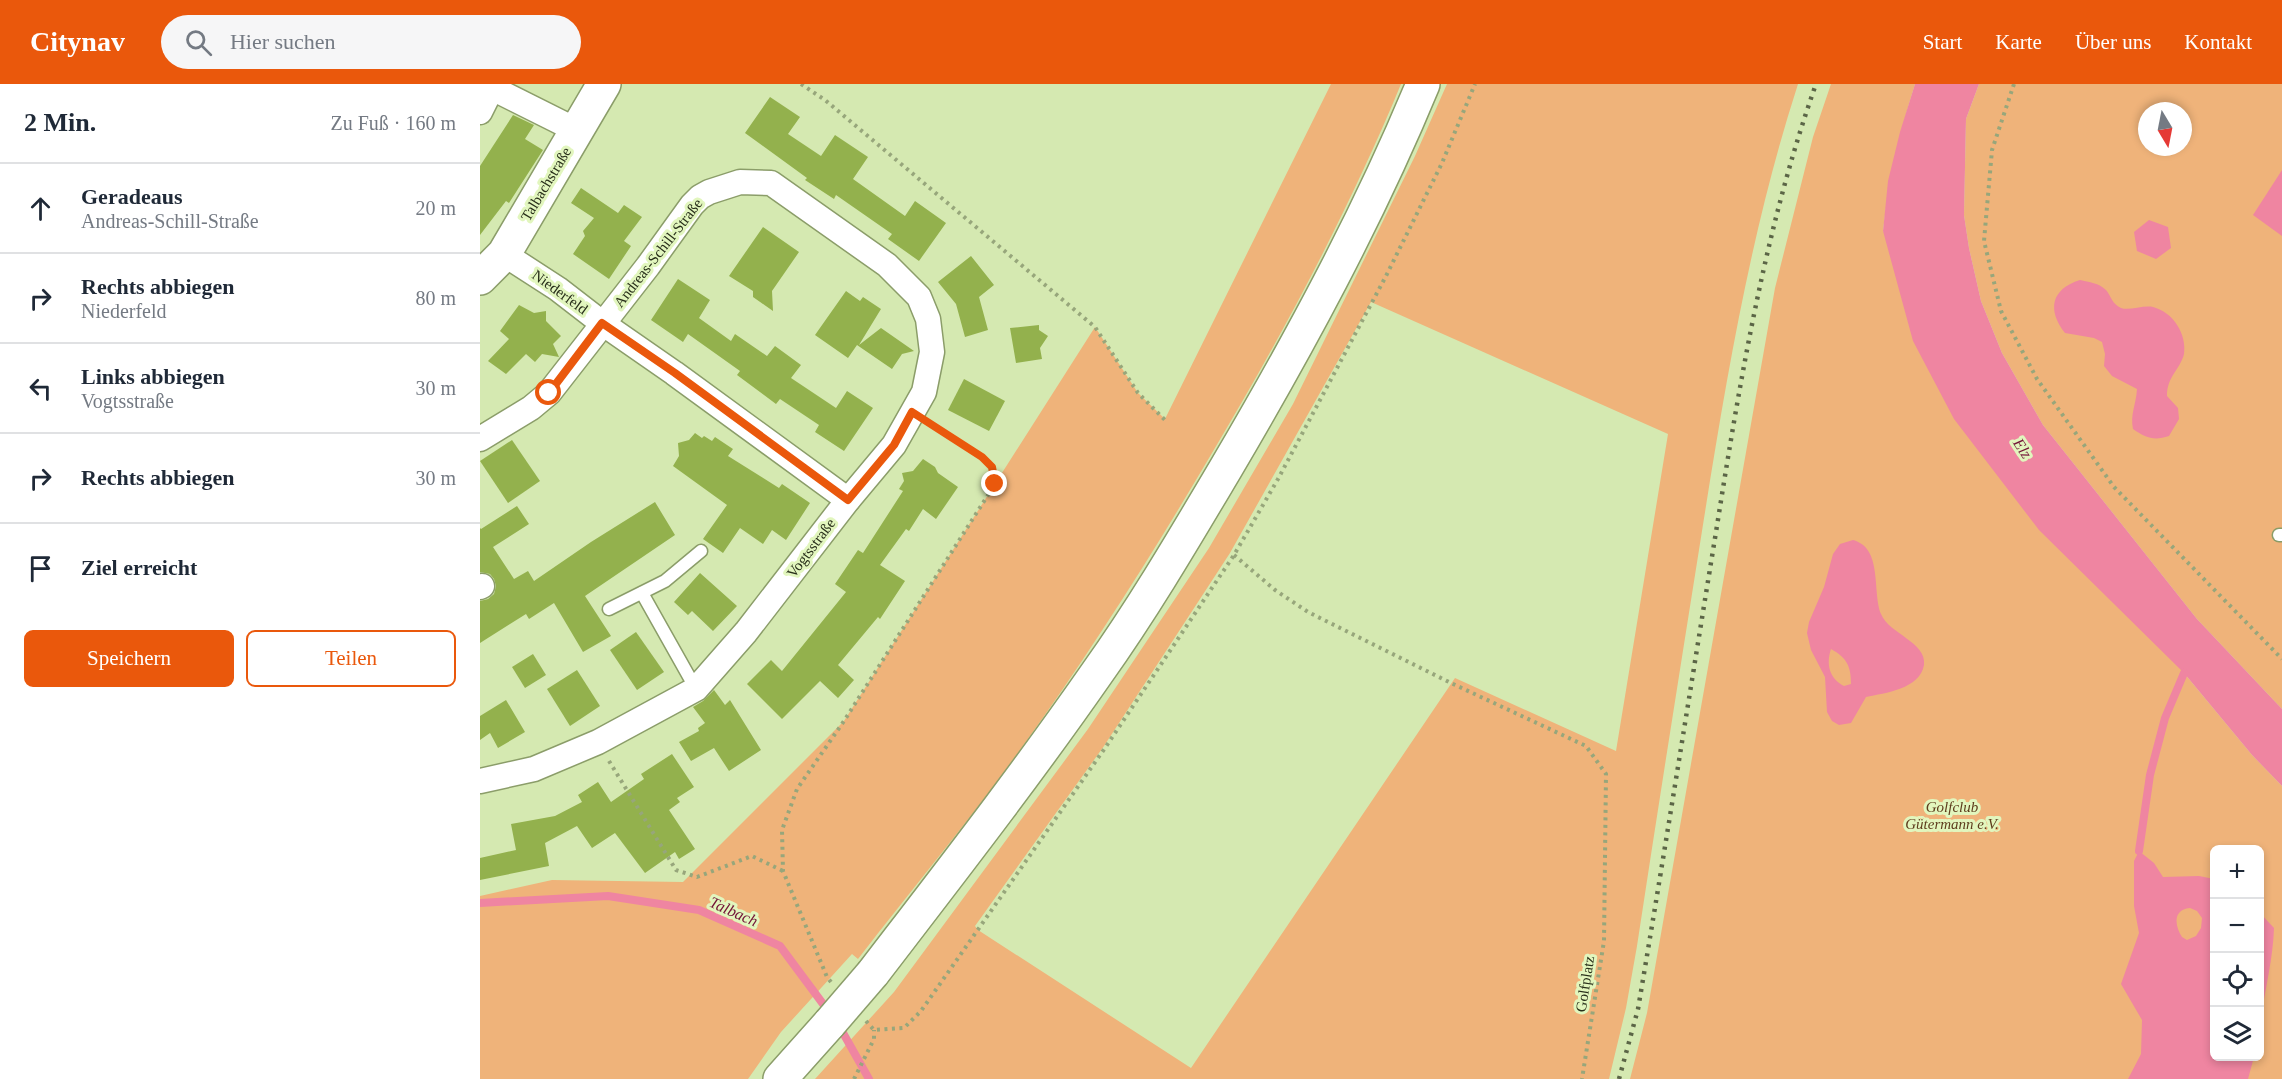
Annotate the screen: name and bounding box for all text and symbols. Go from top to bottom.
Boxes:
search box [161,15,581,69]
text: Citynav [30,26,125,57]
icon: search [182,26,215,59]
text: Hier suchen [230,29,336,54]
text: Start [1923,30,1962,54]
text: Karte [1995,30,2042,54]
text: Über uns [2075,30,2151,54]
text: Kontakt [2184,30,2252,54]
north arrow [2138,102,2192,156]
text: 2 Min. [24,108,96,137]
text: Zu Fuß · 160 m [330,112,456,134]
street label: Talbachstraße [518,144,574,224]
text: Geradeaus [81,184,182,209]
icon: ahead [24,192,57,225]
street label: Andreas-Schill-Straße [611,195,706,310]
text: 20 m [415,197,456,219]
text: Andreas-Schill-Straße [81,210,259,232]
street label: Niederfeld [529,267,591,318]
text: Rechts abbiegen [81,274,234,299]
icon: right [24,282,57,315]
text: 80 m [415,287,456,309]
text: Niederfeld [81,300,167,322]
text: Links abbiegen [81,364,225,389]
icon: left [24,372,57,405]
text: 30 m [415,377,456,399]
route start [535,379,561,405]
text: Vogtsstraße [81,390,174,412]
water label: Elz [2009,434,2036,462]
icon: right [24,462,57,495]
text: Rechts abbiegen [81,465,234,490]
text: 30 m [415,467,456,489]
route end [981,470,1007,496]
street label: Vogtsstraße [784,515,839,581]
icon: arrive [24,552,57,585]
text: Ziel erreicht [81,555,197,580]
button: Speichern [24,630,234,687]
button: Teilen [246,630,456,687]
park label: Golfclub Gütermann e.V. [1905,799,1999,832]
map controls [2210,845,2264,1061]
button: + [2210,845,2264,899]
water label: Talbach [707,893,761,930]
button: − [2210,899,2264,953]
button: locate [2210,953,2264,1007]
street label: Golfplatz [1573,954,1597,1013]
button: layers [2210,1007,2264,1061]

